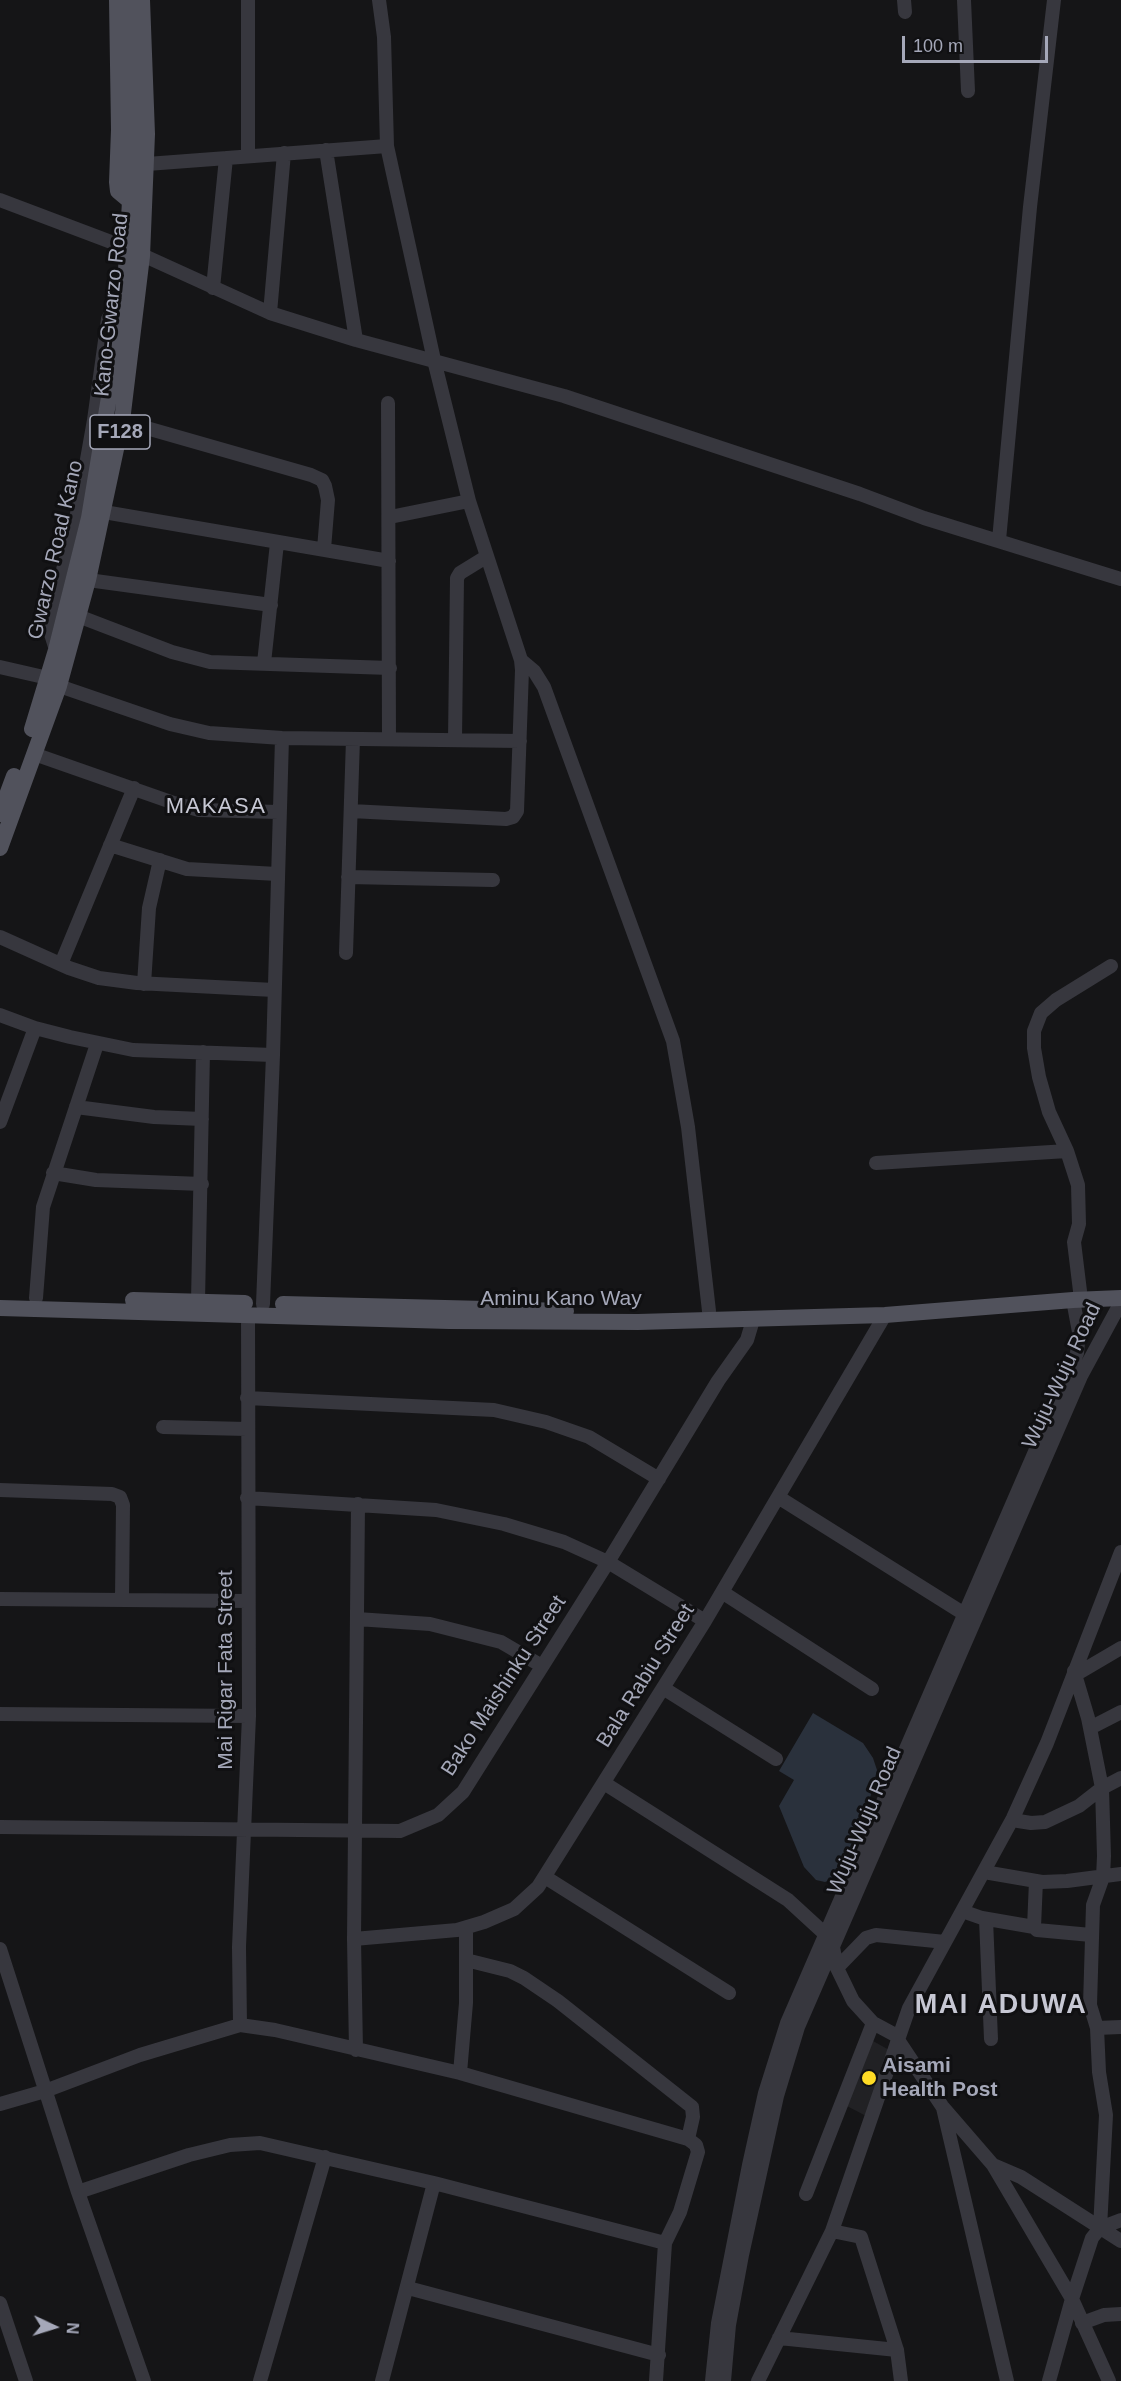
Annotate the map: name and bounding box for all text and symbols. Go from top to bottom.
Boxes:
scale bar [905,24,1050,62]
text: 100 m [913,36,963,56]
street label: Kano-Gwarzo Road [90,212,134,398]
road number: F128 [90,415,150,449]
street label: Gwarzo Road Kano [23,458,89,642]
district label: MAKASA [166,794,266,820]
street label: Aminu Kano Way [480,1286,642,1312]
street label: Wuju-Wuju Road [1017,1299,1107,1453]
street label: Mai Rigar Fata Street [213,1570,239,1770]
street label: Bako Maishinku Street [436,1591,572,1781]
street label: Bala Rabiu Street [592,1600,700,1752]
street label: Wuju-Wuju Road [823,1743,907,1899]
district label: MAI ADUWA [915,1990,1087,2022]
place label: Aisami Health Post [882,2053,998,2103]
marker: Aisami Health Post [860,2069,878,2087]
north arrow [24,2297,84,2357]
text: N [64,2322,81,2335]

